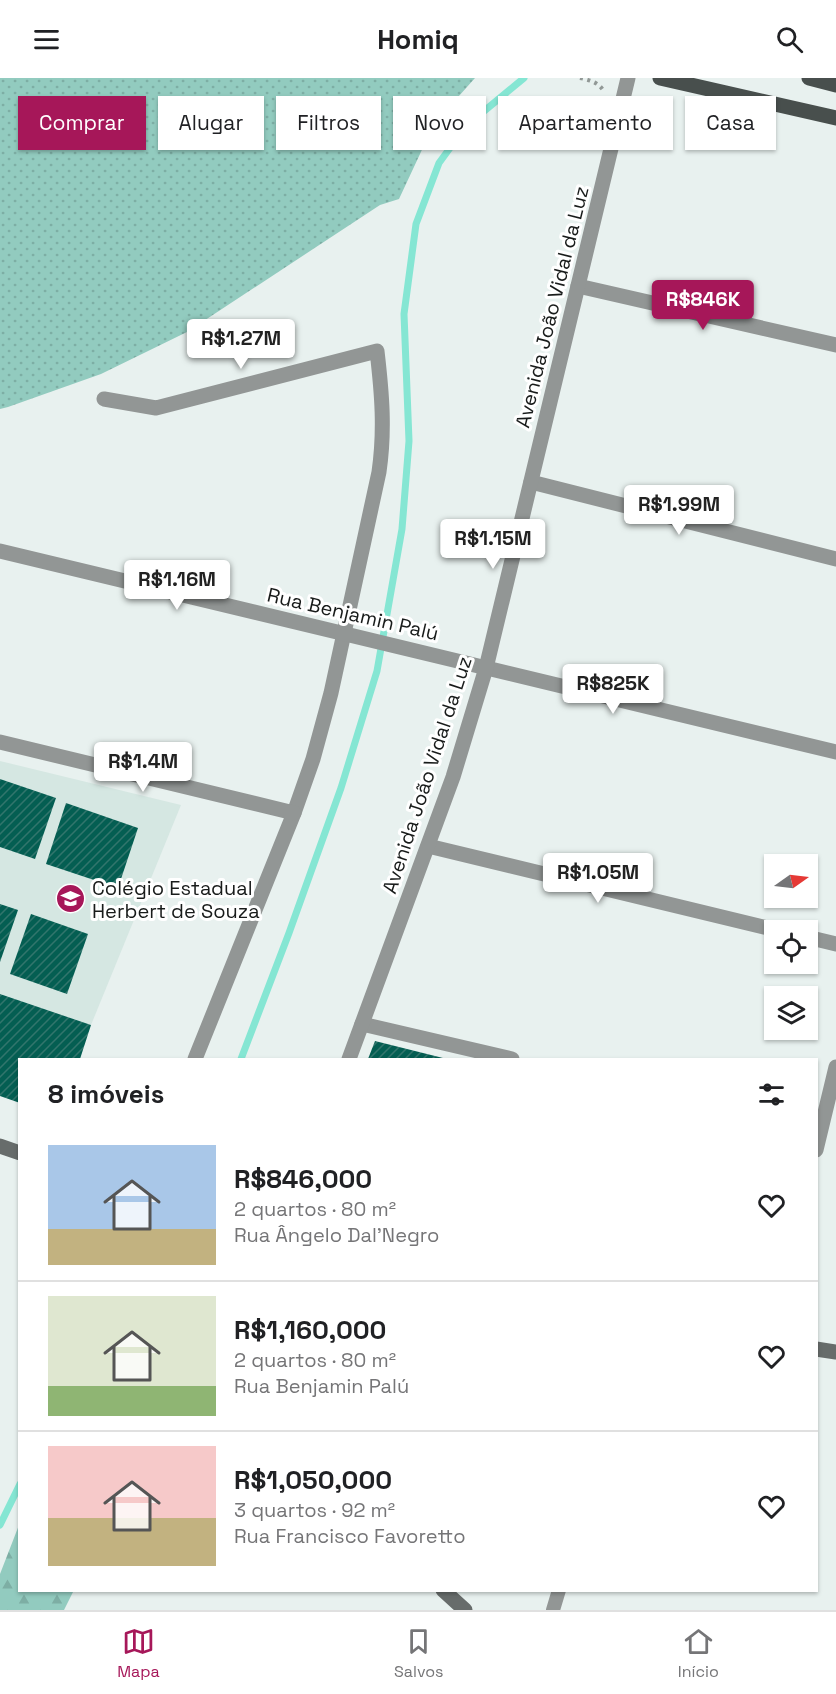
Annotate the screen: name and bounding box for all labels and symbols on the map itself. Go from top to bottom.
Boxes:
street label: Avenida João Vidal da Luz [509,184,595,430]
pin: R$846K [654,280,752,331]
pin: R$1.27M [186,319,296,370]
pin: R$1.99M [624,485,734,536]
pin: R$1.15M [438,519,548,570]
pin: R$1.16M [122,560,232,611]
street label: Rua Benjamin Palú [265,582,441,646]
street label: Avenida João Vidal da Luz [376,653,478,897]
pin: R$825K [564,664,662,715]
pin: R$1.4M [94,742,192,793]
pin: R$1.05M [543,853,653,904]
north arrow [764,854,818,908]
place label: Colégio Estadual Herbert de Souza [92,875,260,924]
school or university icon: Colégio Estadual Herbert de Souza [55,883,87,915]

